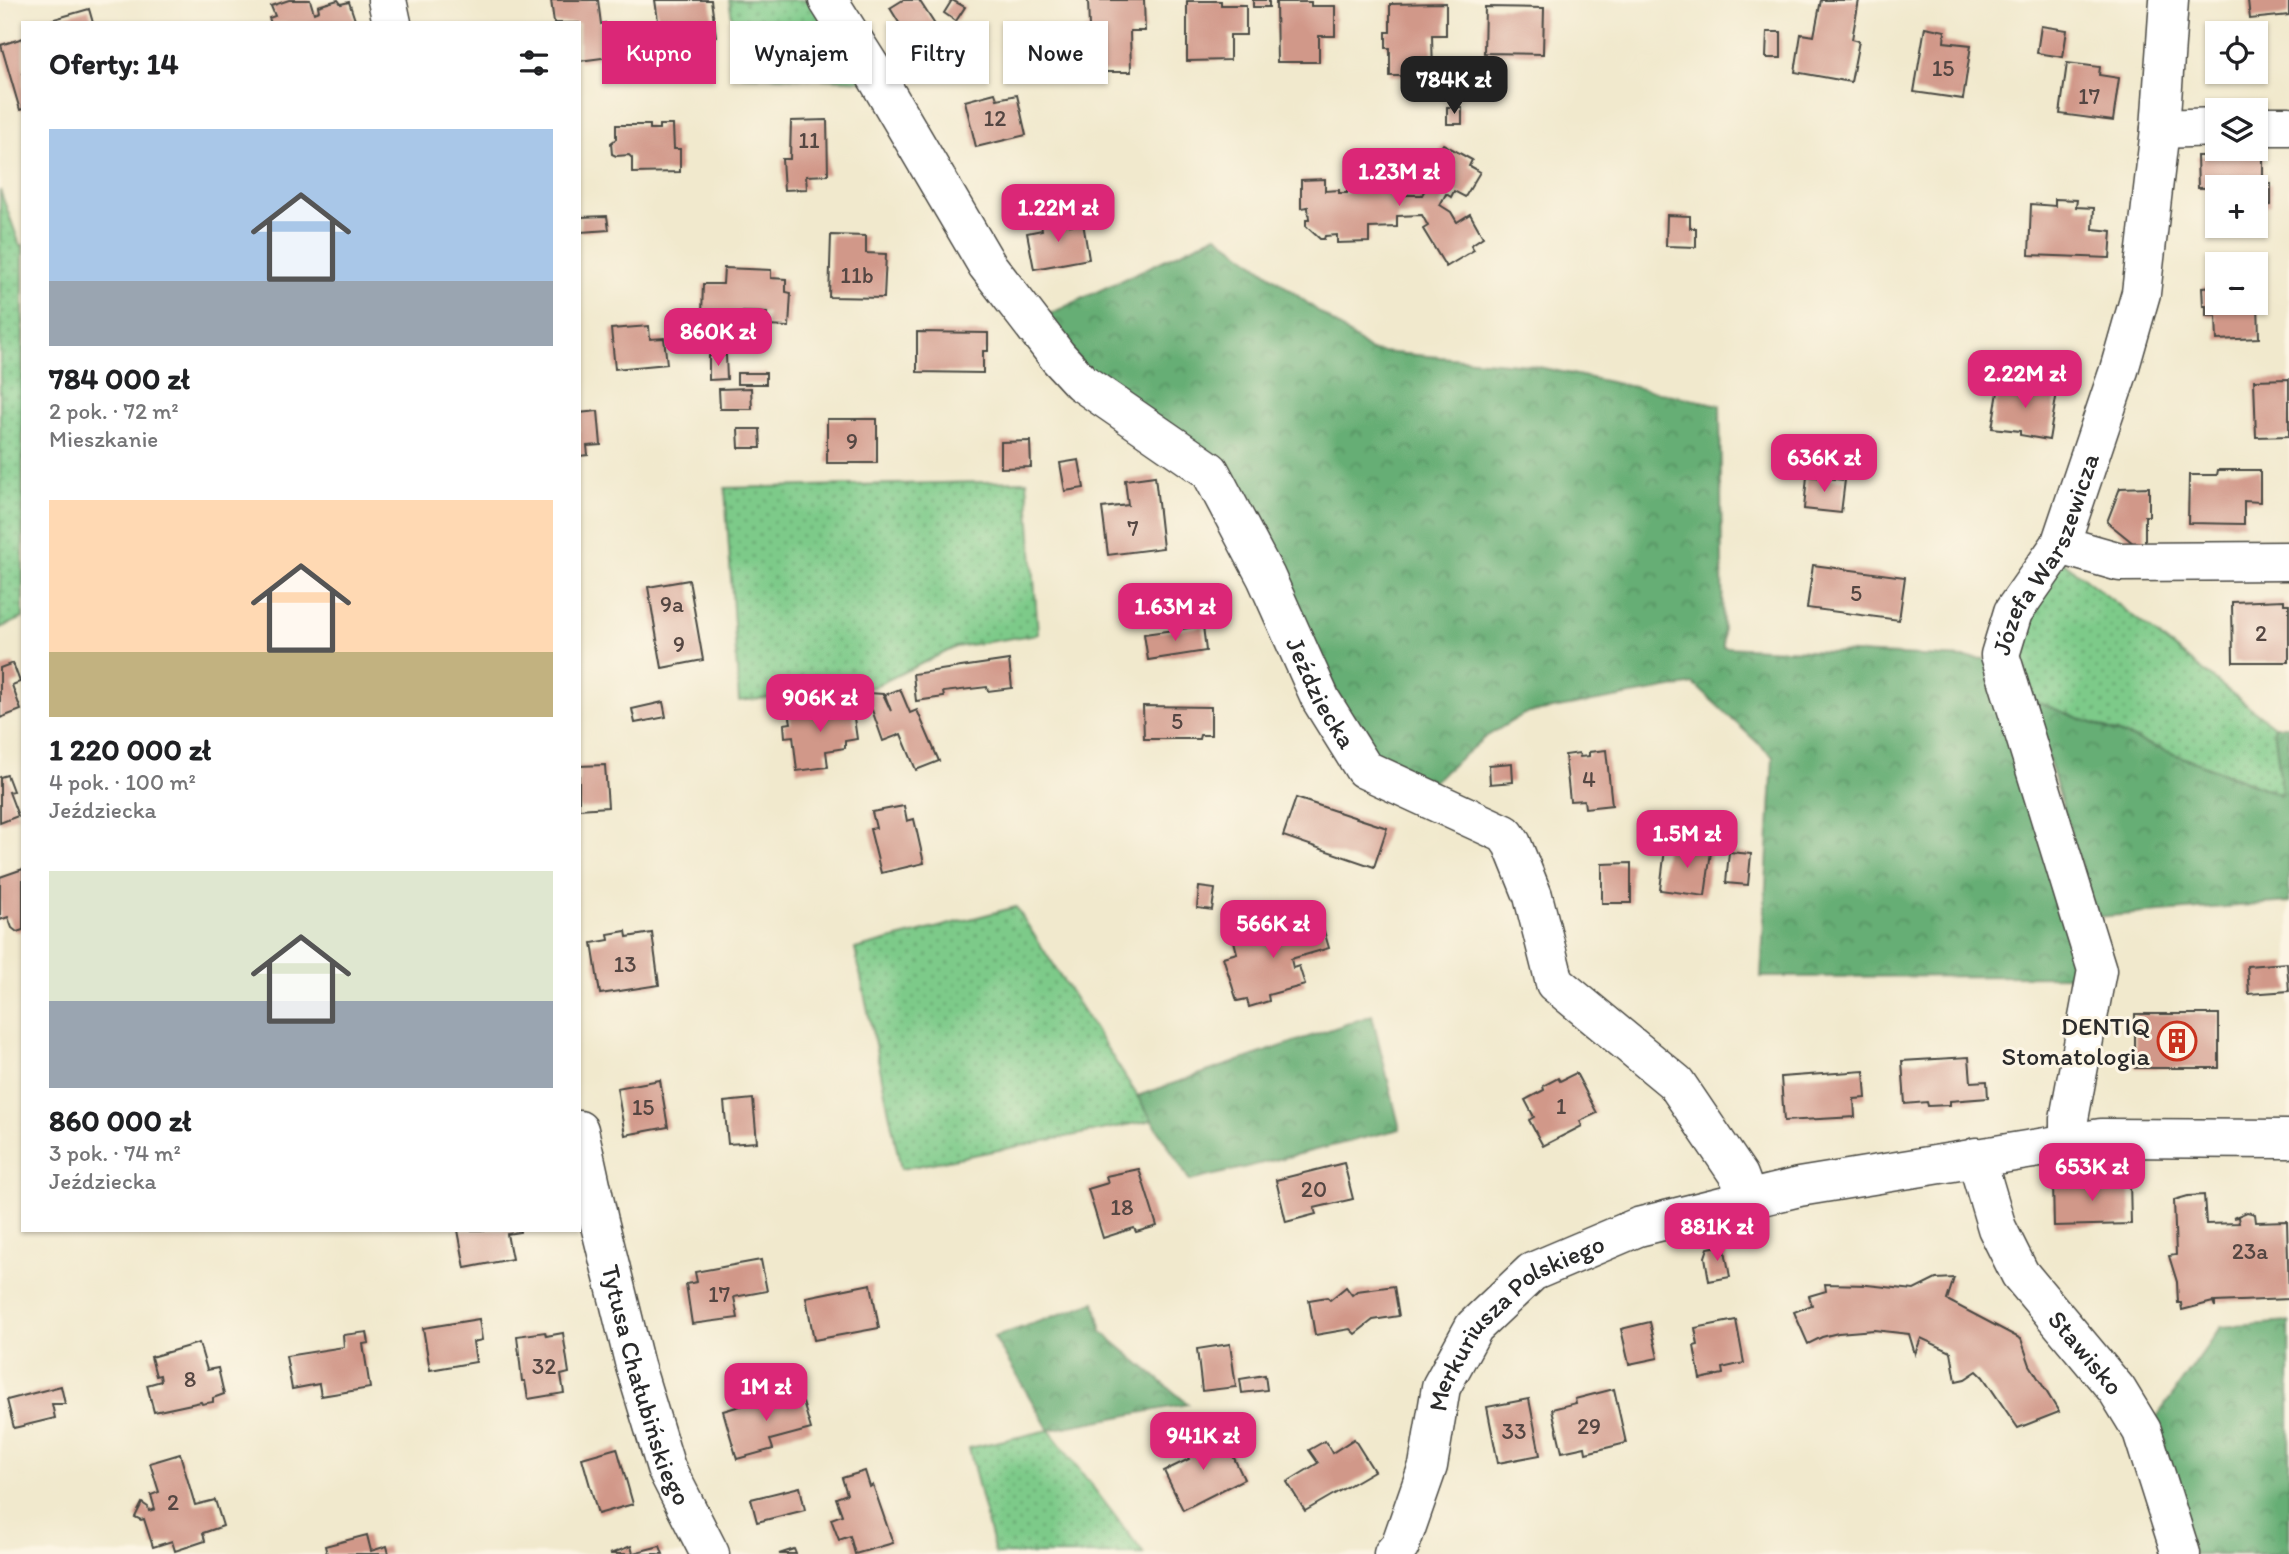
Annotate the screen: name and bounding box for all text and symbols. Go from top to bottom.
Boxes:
chip: Kupno [602,21,716,84]
chip: Wynajem [730,21,872,84]
chip: Filtry [886,21,989,84]
chip: Nowe [1003,21,1108,84]
map controls [2205,21,2268,315]
button: locate [2205,21,2268,84]
icon: filters [515,44,553,82]
text: Oferty: 14 [49,45,178,82]
house number: 15 [1932,54,1954,82]
pin: 784K zł [1389,57,1519,116]
text: 784K zł [1417,65,1491,93]
house number: 17 [2078,82,2100,110]
button: layers [2205,98,2268,161]
house number: 12 [984,104,1006,132]
house number: 11 [798,126,820,154]
pin: 1.23M zł [1327,148,1471,208]
text: 1.23M zł [1358,157,1440,185]
icon: home [238,174,364,300]
button: + [2205,175,2268,238]
pin: 1.22M zł [986,184,1130,244]
text: 1.22M zł [1017,193,1099,221]
button: − [2205,252,2268,315]
house number: 11b [840,261,874,289]
pin: 860K zł [653,308,783,368]
text: 860K zł [680,317,756,345]
pin: 2.22M zł [1953,350,2097,410]
text: 2.22M zł [1984,359,2066,387]
text: 784 000 zł [49,360,190,397]
text: 2 pok. · 72 m² [49,397,179,425]
text: Mieszkanie [49,425,158,453]
house number: 9 [846,427,858,455]
pin: 636K zł [1759,434,1889,494]
text: 636K zł [1787,443,1861,471]
street label: Józefa Warszewicza [1985,448,2106,659]
house number: 7 [1127,514,1139,542]
icon: home [238,545,364,671]
house number: 5 [1850,579,1862,607]
pin: 1.63M zł [1103,584,1247,643]
house number: 9a [660,590,684,618]
text: 1.63M zł [1134,592,1216,620]
house number: 2 [2255,619,2267,647]
house number: 9 [673,630,685,658]
street label: Jeździecka [1279,632,1364,755]
pin: 906K zł [755,674,885,734]
text: 906K zł [782,683,858,711]
house number: 5 [1171,707,1183,735]
text: 1 220 000 zł [49,731,211,768]
house number: 4 [1582,765,1596,793]
text: 4 pok. · 100 m² [49,768,196,796]
text: Jeździecka [49,796,157,824]
pin: 1.5M zł [1622,810,1752,870]
text: 1.5M zł [1653,819,1721,847]
pin: 566K zł [1208,900,1338,960]
text: 566K zł [1236,909,1310,937]
icon: home [238,916,364,1042]
house number: 13 [613,950,637,978]
place label: DENTIQ Stomatologia [2002,1010,2151,1072]
building icon: DENTIQ Stomatologia [2156,1020,2198,1062]
house number: 1 [1556,1092,1567,1120]
house number: 15 [632,1093,654,1121]
text: 860 000 zł [49,1102,191,1139]
text: 3 pok. · 74 m² [49,1139,181,1167]
pin: 653K zł [2027,1144,2157,1203]
text: 653K zł [2055,1152,2129,1180]
text: Jeździecka [49,1167,157,1195]
house number: 20 [1301,1175,1327,1203]
house number: 18 [1110,1193,1134,1221]
pin: 881K zł [1652,1204,1782,1263]
text: 881K zł [1680,1212,1754,1240]
street label: Merkuriusza Polskiego [1421,1227,1609,1414]
house number: 23a [2232,1237,2268,1265]
street label: Tytusa Chałubińskiego [594,1262,698,1511]
house number: 17 [708,1280,730,1308]
street label: Stawisko [2041,1304,2130,1402]
house number: 32 [532,1352,556,1380]
pin: 1M zł [717,1364,815,1423]
house number: 8 [184,1365,196,1393]
text: 1M zł [740,1372,792,1400]
pin: 941K zł [1138,1412,1268,1472]
house number: 29 [1577,1412,1601,1440]
house number: 33 [1501,1417,1527,1445]
text: 941K zł [1166,1421,1240,1449]
house number: 2 [167,1488,179,1516]

